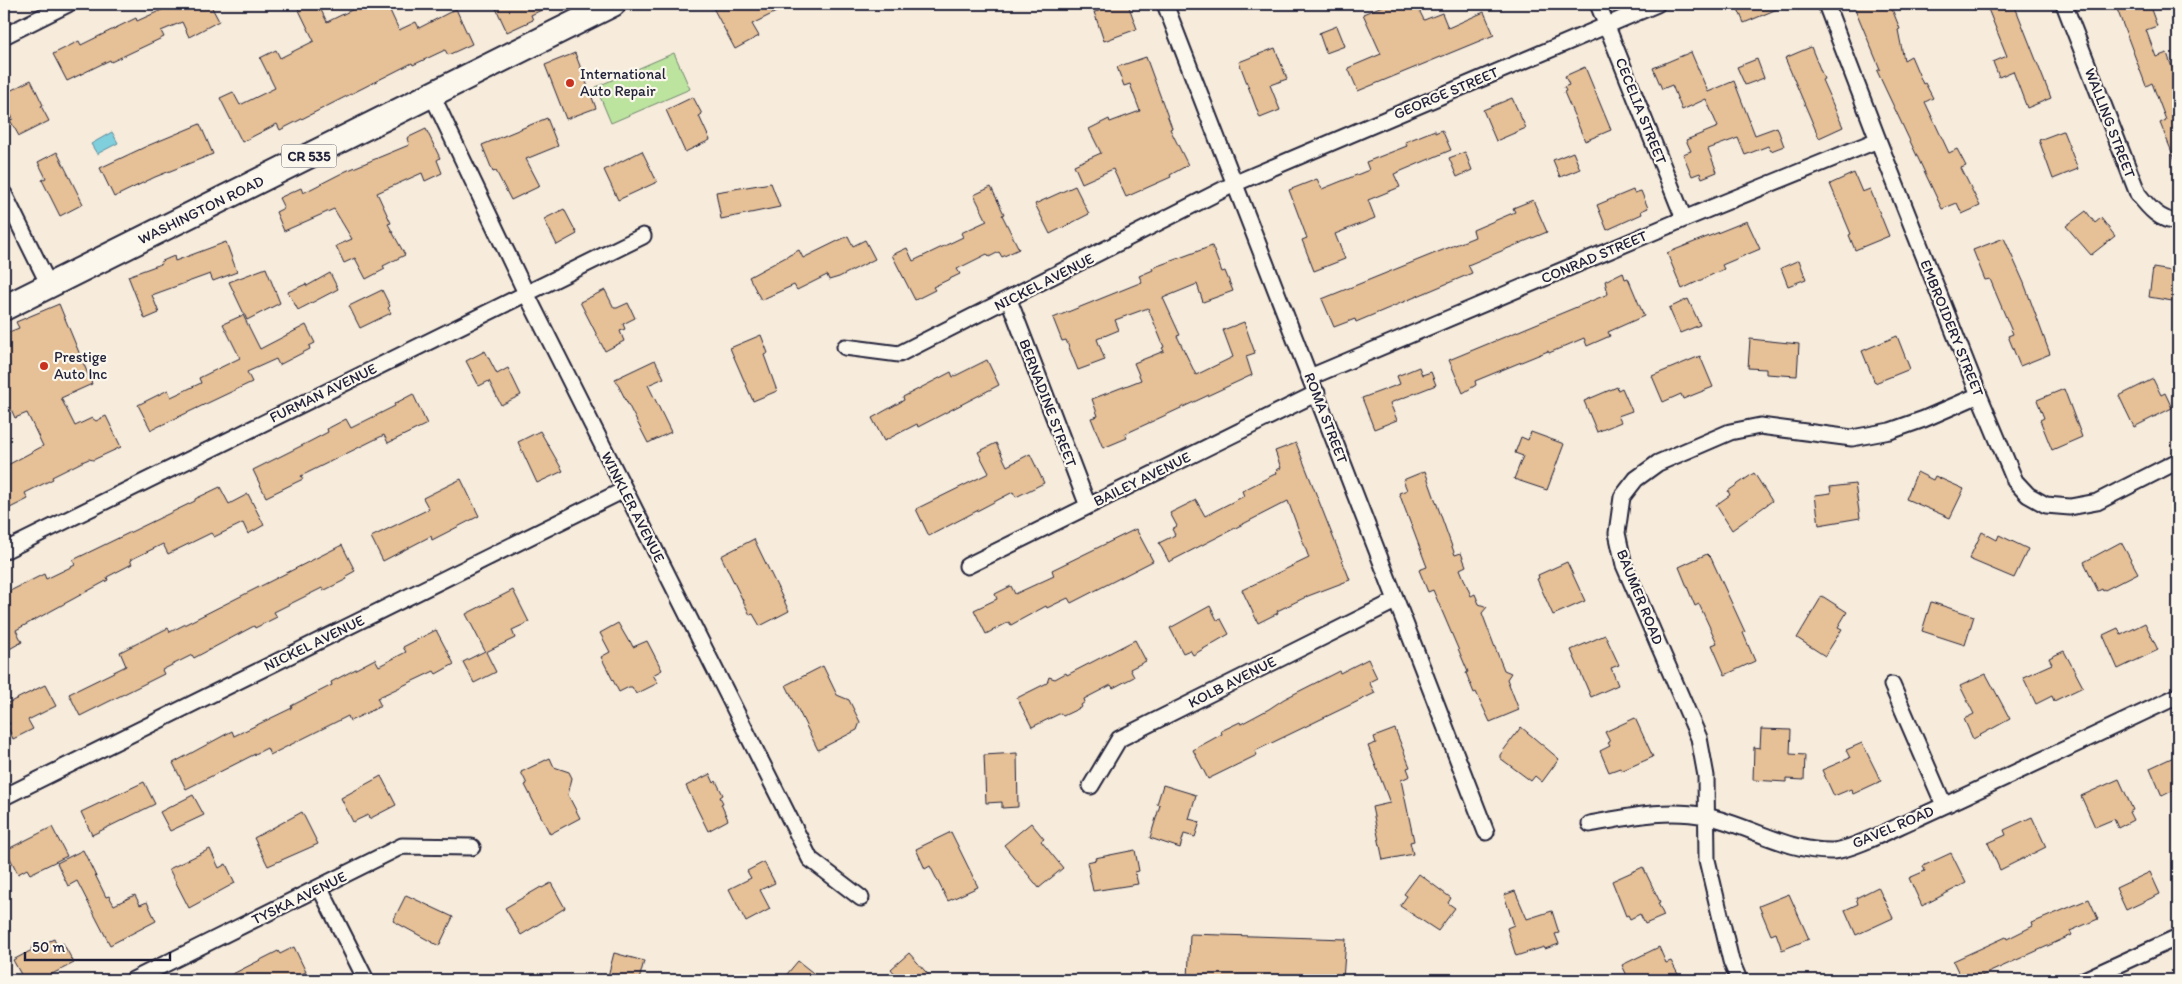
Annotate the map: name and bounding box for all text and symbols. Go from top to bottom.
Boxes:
street label: CECELIA STREET [1611,55,1671,167]
street label: GEORGE STREET [1391,63,1502,123]
place label: International Auto Repair [580,65,667,100]
street label: WALLING STREET [2081,65,2139,181]
marker: International Auto Repair [564,77,576,89]
road number: CR 535 [282,144,336,168]
street label: WASHINGTON ROAD [135,172,267,248]
street label: CONRAD STREET [1538,226,1650,287]
street label: NICKEL AVENUE [991,249,1097,315]
street label: EMBROIDERY STREET [1916,257,1988,400]
street label: BERNADINE STREET [1015,336,1081,470]
place label: Prestige Auto Inc [54,348,107,383]
street label: FURMAN AVENUE [267,359,379,427]
marker: Prestige Auto Inc [38,360,50,372]
street label: ROMA STREET [1300,370,1352,467]
street label: BAILEY AVENUE [1091,448,1193,510]
street label: WINKLER AVENUE [597,449,669,565]
street label: BAUMER ROAD [1613,547,1667,647]
street label: NICKEL AVENUE [261,611,367,675]
street label: KOLB AVENUE [1185,652,1279,712]
street label: GAVEL ROAD [1849,802,1937,852]
street label: TYSKA AVENUE [249,867,349,929]
scale bar [25,929,170,961]
text: 50 m [32,938,65,956]

